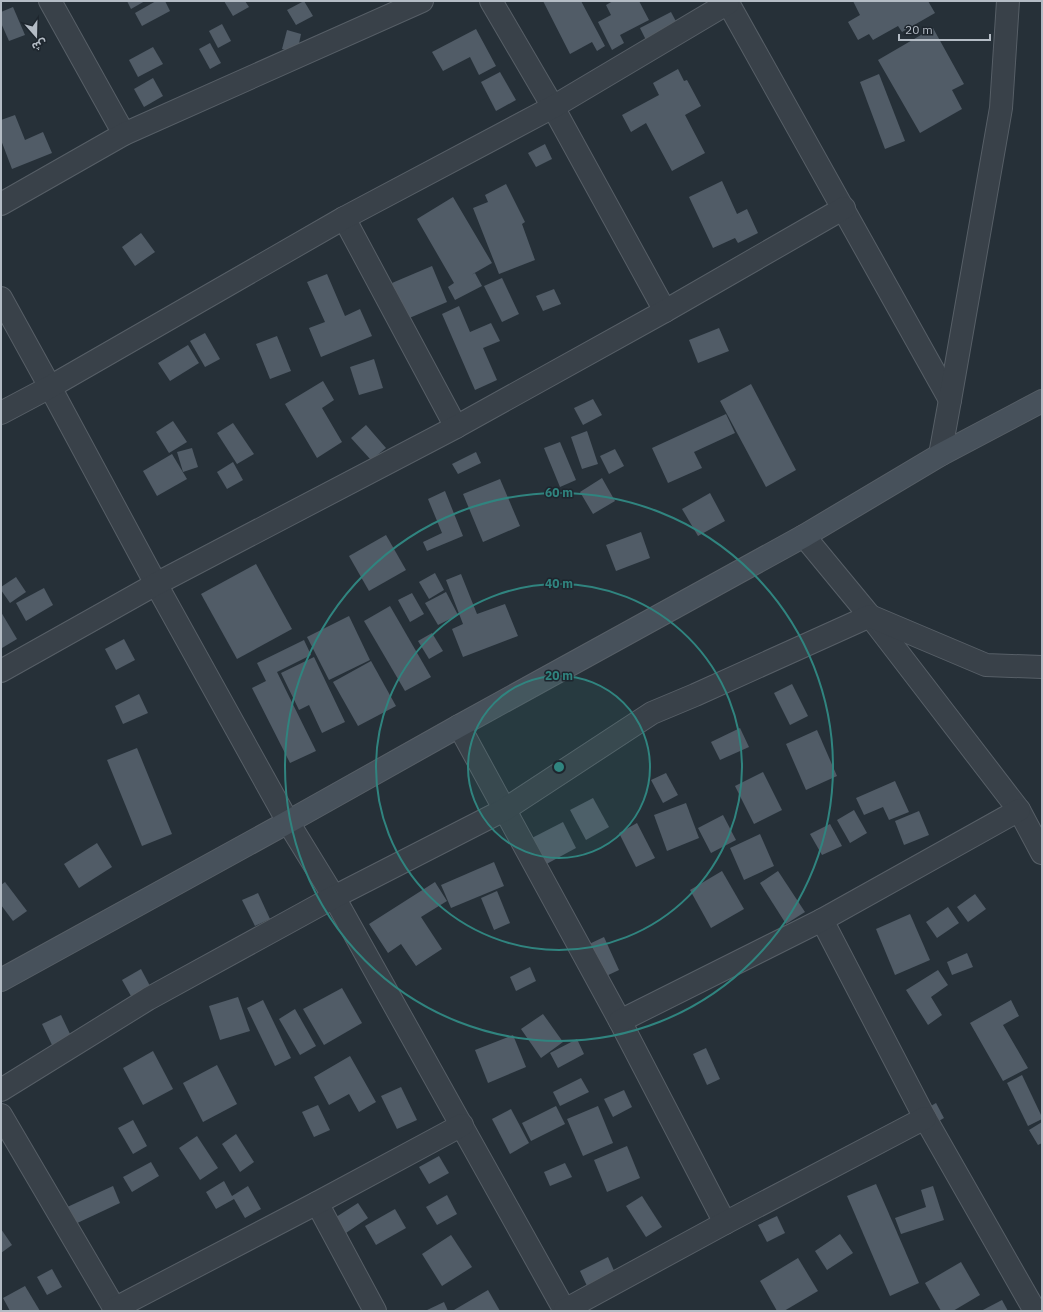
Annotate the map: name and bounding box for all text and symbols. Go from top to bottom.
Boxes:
north arrow [16,16,56,56]
scale bar [899,16,990,42]
text: 20 m [905,22,933,37]
text: ش [30,36,49,55]
text: 60 m [545,485,573,500]
text: 40 m [545,576,573,591]
text: 20 m [545,668,573,683]
centre of rings [552,760,566,774]

